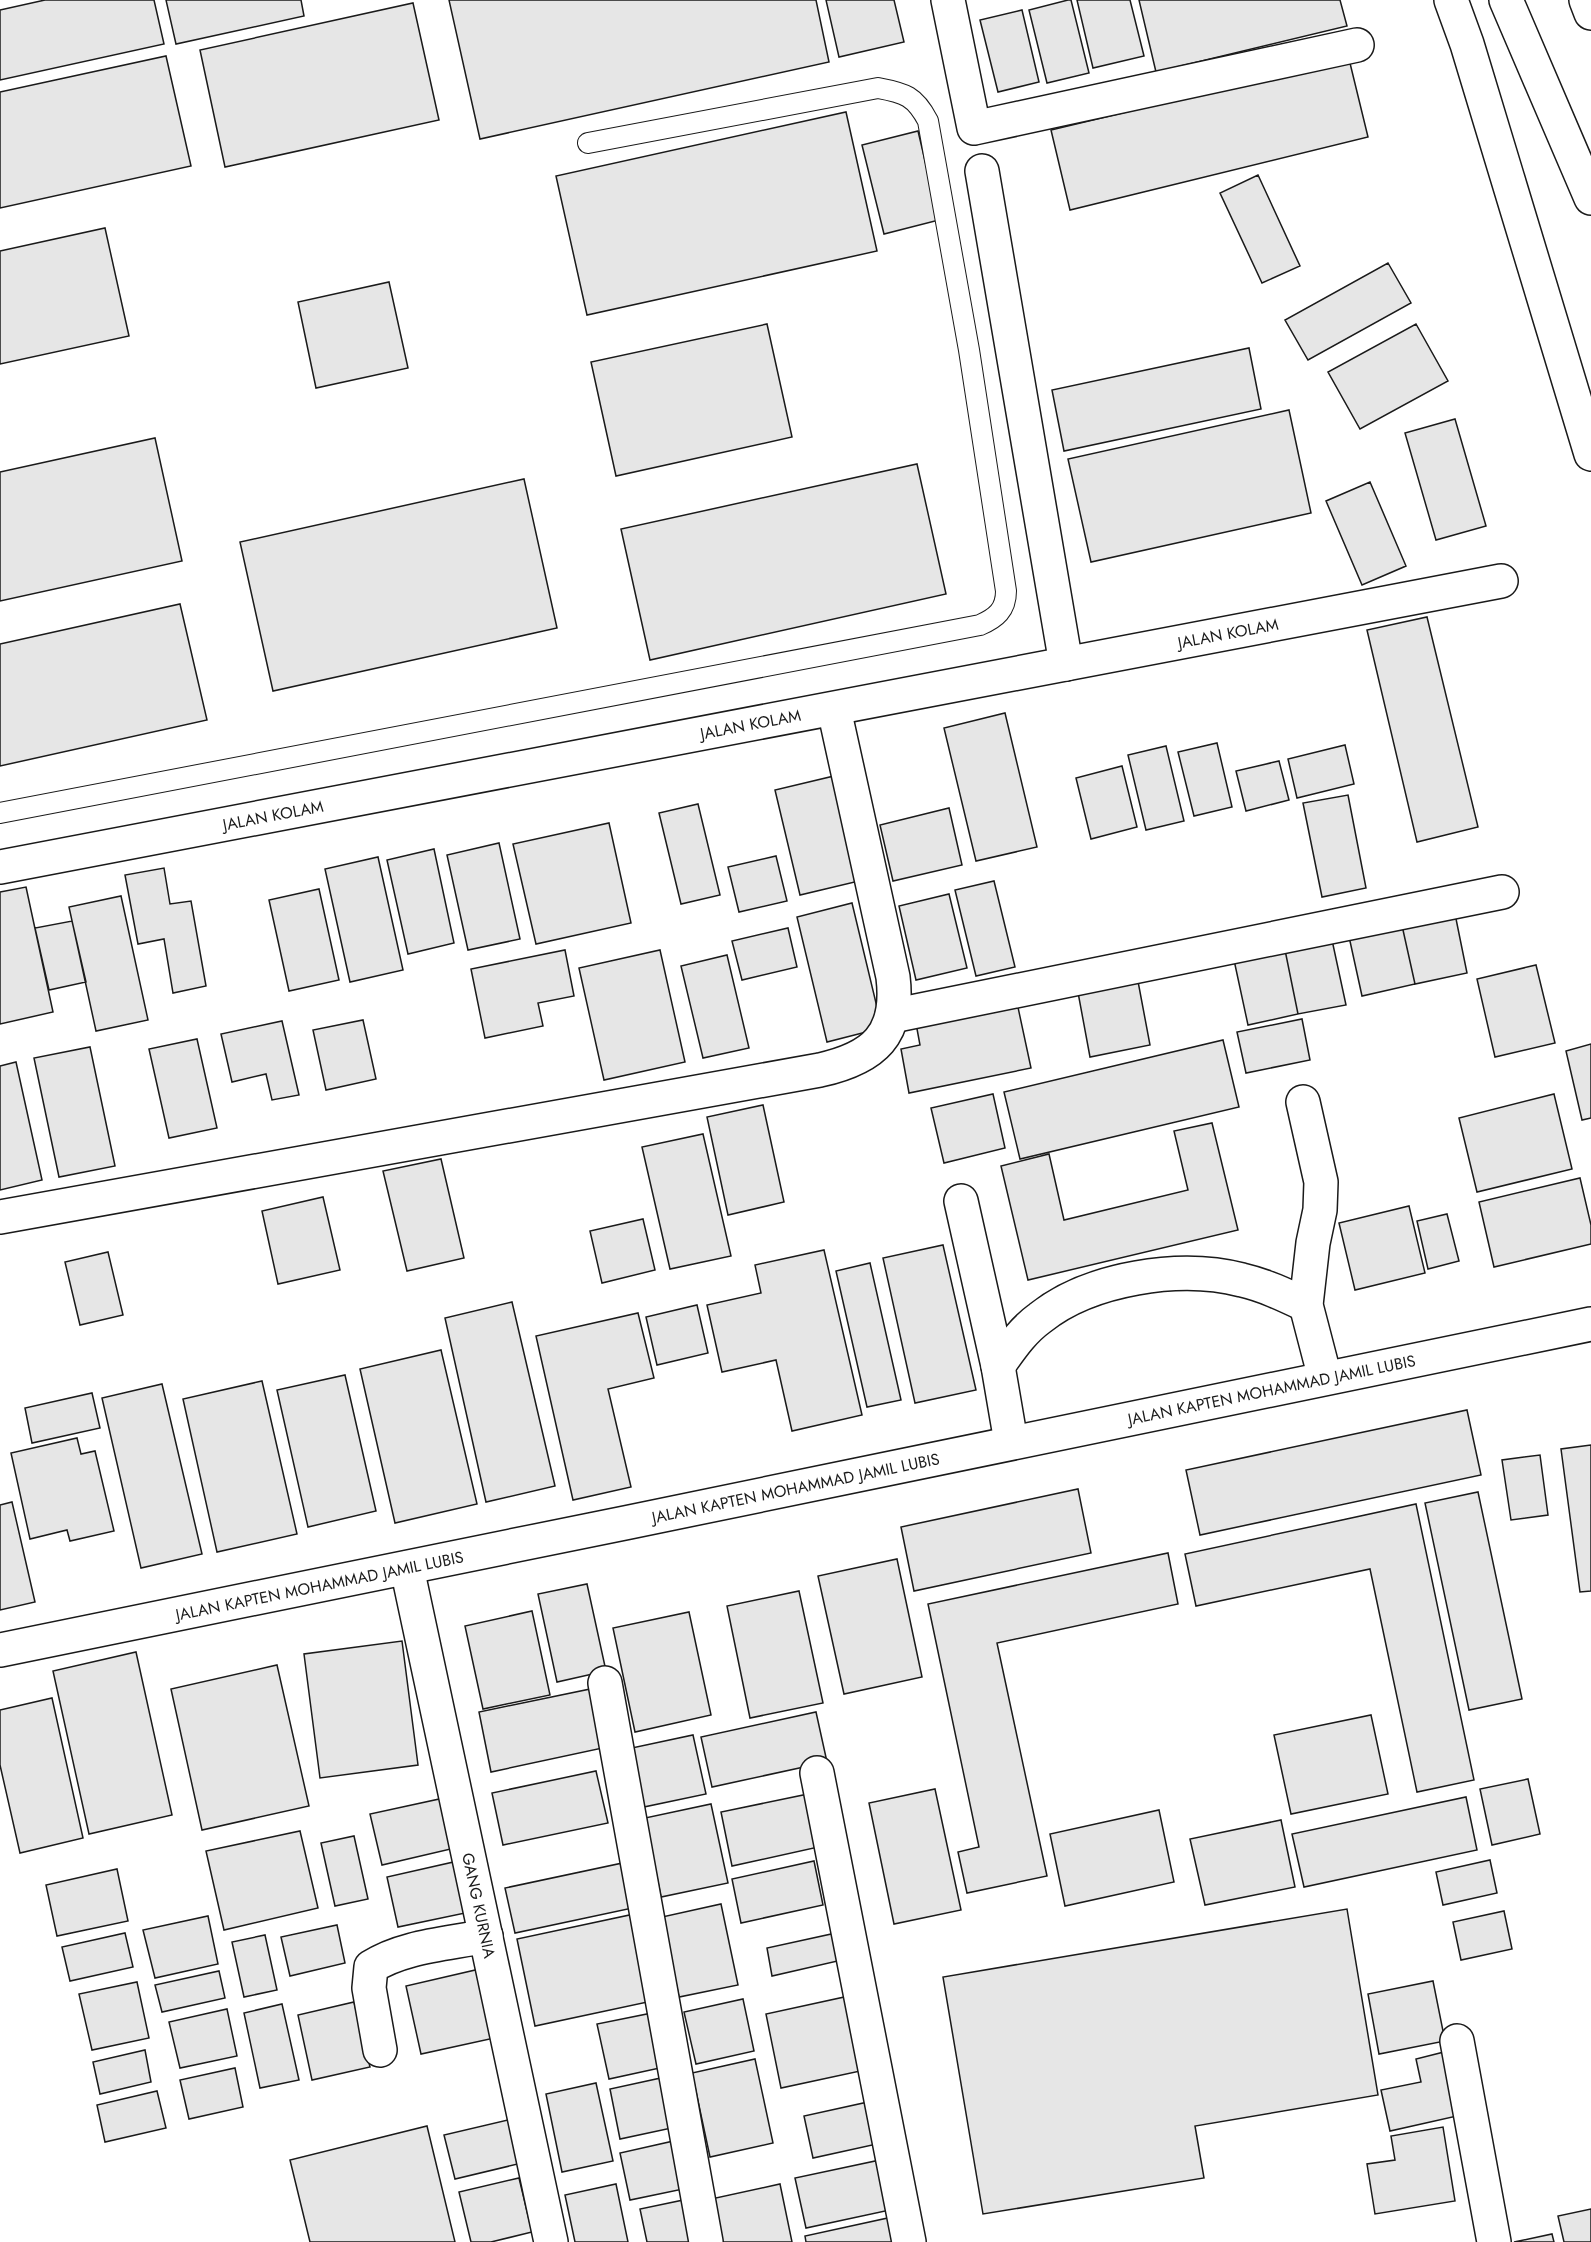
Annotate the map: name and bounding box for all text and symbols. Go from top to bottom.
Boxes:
street label: JALAN KOLAM [1174,613,1280,655]
street label: JALAN KOLAM [696,704,803,746]
street label: JALAN KOLAM [219,795,325,837]
street label: JALAN KAPTEN MOHAMMAD JAMIL LUBIS [1124,1349,1418,1431]
street label: JALAN KAPTEN MOHAMMAD JAMIL LUBIS [648,1447,942,1530]
street label: JALAN KAPTEN MOHAMMAD JAMIL LUBIS [172,1545,466,1627]
street label: GANG KURNIA [456,1851,501,1961]

